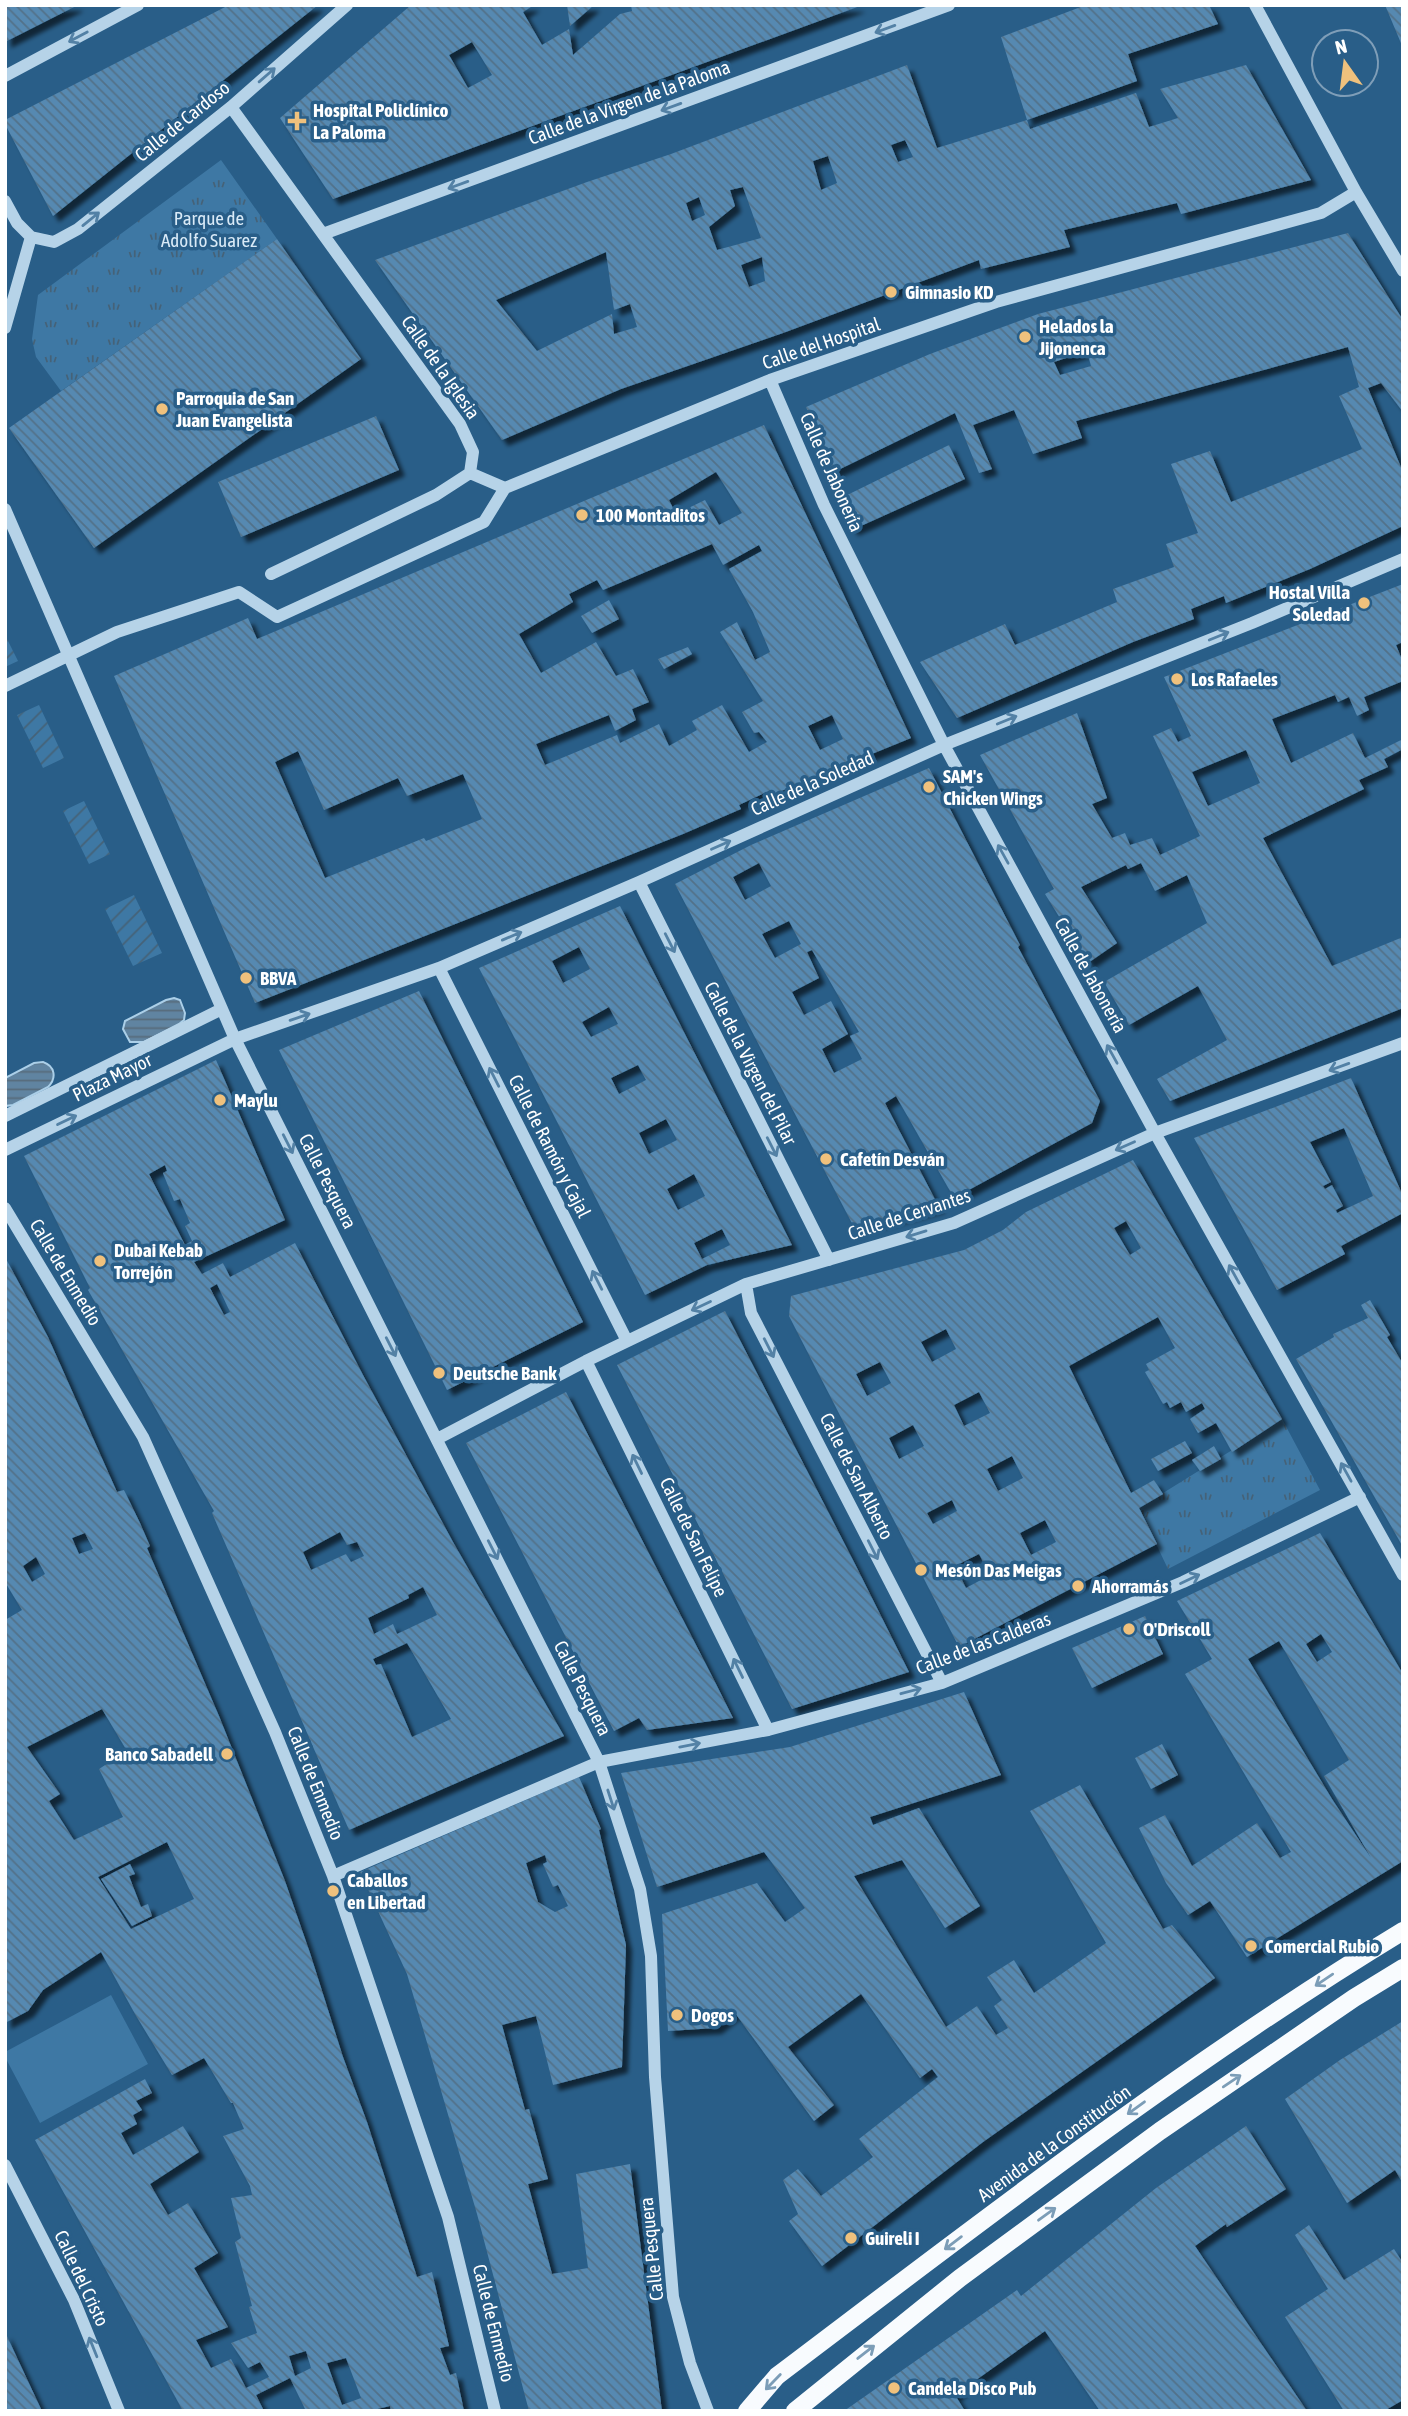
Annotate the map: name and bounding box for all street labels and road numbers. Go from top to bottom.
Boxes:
street label: Calle de la Virgen de la Paloma [525,55,733,149]
street label: Calle de Cardoso [130,76,234,166]
street label: Calle de la Iglesia [397,311,485,423]
street label: Calle del Hospital [759,313,883,373]
street label: Calle de Jabonería [796,409,868,535]
street label: Calle de la Soledad [747,746,877,820]
street label: Calle de Jabonería [1050,914,1132,1036]
street label: Calle de la Virgen del Pilar [700,978,802,1149]
street label: Plaza Mayor [69,1048,155,1106]
street label: Calle de Ramón y Cajal [504,1071,596,1221]
street label: Calle Pesquera [295,1130,361,1232]
street label: Calle de Cervantes [845,1184,973,1244]
street label: Calle de Enmedio [26,1215,107,1329]
street label: Calle de San Alberto [816,1409,898,1543]
street label: Calle de San Felipe [656,1474,732,1600]
street label: Calle de las Calderas [913,1607,1054,1679]
street label: Calle Pesquera [550,1637,616,1739]
street label: Calle de Enmedio [283,1723,349,1843]
street label: Avenida de la Constitución [973,2080,1135,2206]
street label: Calle Pesquera [635,2196,667,2302]
street label: Calle del Cristo [50,2227,114,2329]
street label: Calle de Enmedio [469,2262,519,2384]

